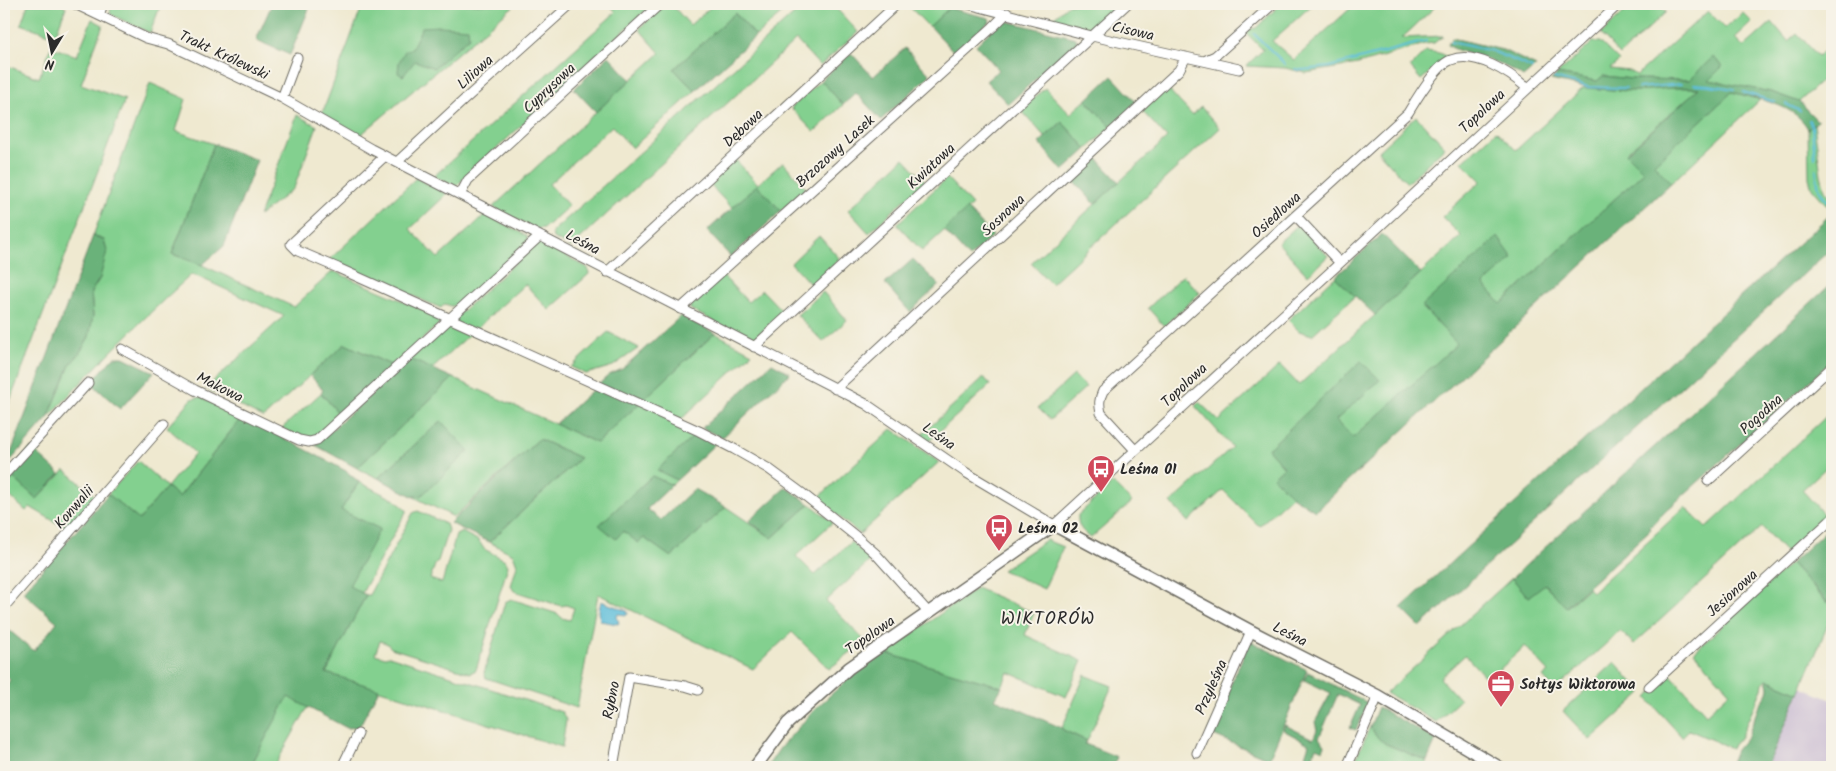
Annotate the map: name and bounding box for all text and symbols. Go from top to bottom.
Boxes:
street label: Cisowa [1109,15,1156,48]
street label: Trakt Królewski [175,25,274,88]
north arrow [28,28,78,78]
street label: Liliowa [452,49,500,96]
text: N [43,52,56,75]
street label: Cyprysowa [518,58,582,120]
street label: Topolowa [1454,84,1511,140]
street label: Dębowa [718,104,769,154]
street label: Brzozowy Lasek [791,109,882,194]
street label: Kwiatowa [902,138,962,196]
street label: Osiedlowa [1246,186,1307,245]
street label: Sosnowa [976,189,1031,243]
street label: Leśna [561,224,604,262]
street label: Topolowa [1156,358,1213,414]
street label: Makowa [192,366,247,410]
street label: Pogodna [1735,389,1789,441]
street label: Leśna [917,417,960,457]
bus stop icon: Leśna 01 [1086,454,1116,493]
place label: Leśna 01 [1120,458,1177,482]
street label: Konwalii [49,479,102,535]
bus stop icon: Leśna 02 [984,513,1014,552]
place label: Leśna 02 [1018,517,1079,541]
street label: Jesionowa [1701,564,1764,624]
district label: WIKTORÓW [1001,605,1095,634]
street label: Topolowa [841,610,901,662]
street label: Leśna [1268,616,1311,654]
street label: Przyleśna [1189,656,1235,719]
office icon: Sołtys Wiktorowa [1486,669,1516,708]
place label: Sołtys Wiktorowa [1520,673,1636,697]
street label: Rybno [597,679,627,721]

